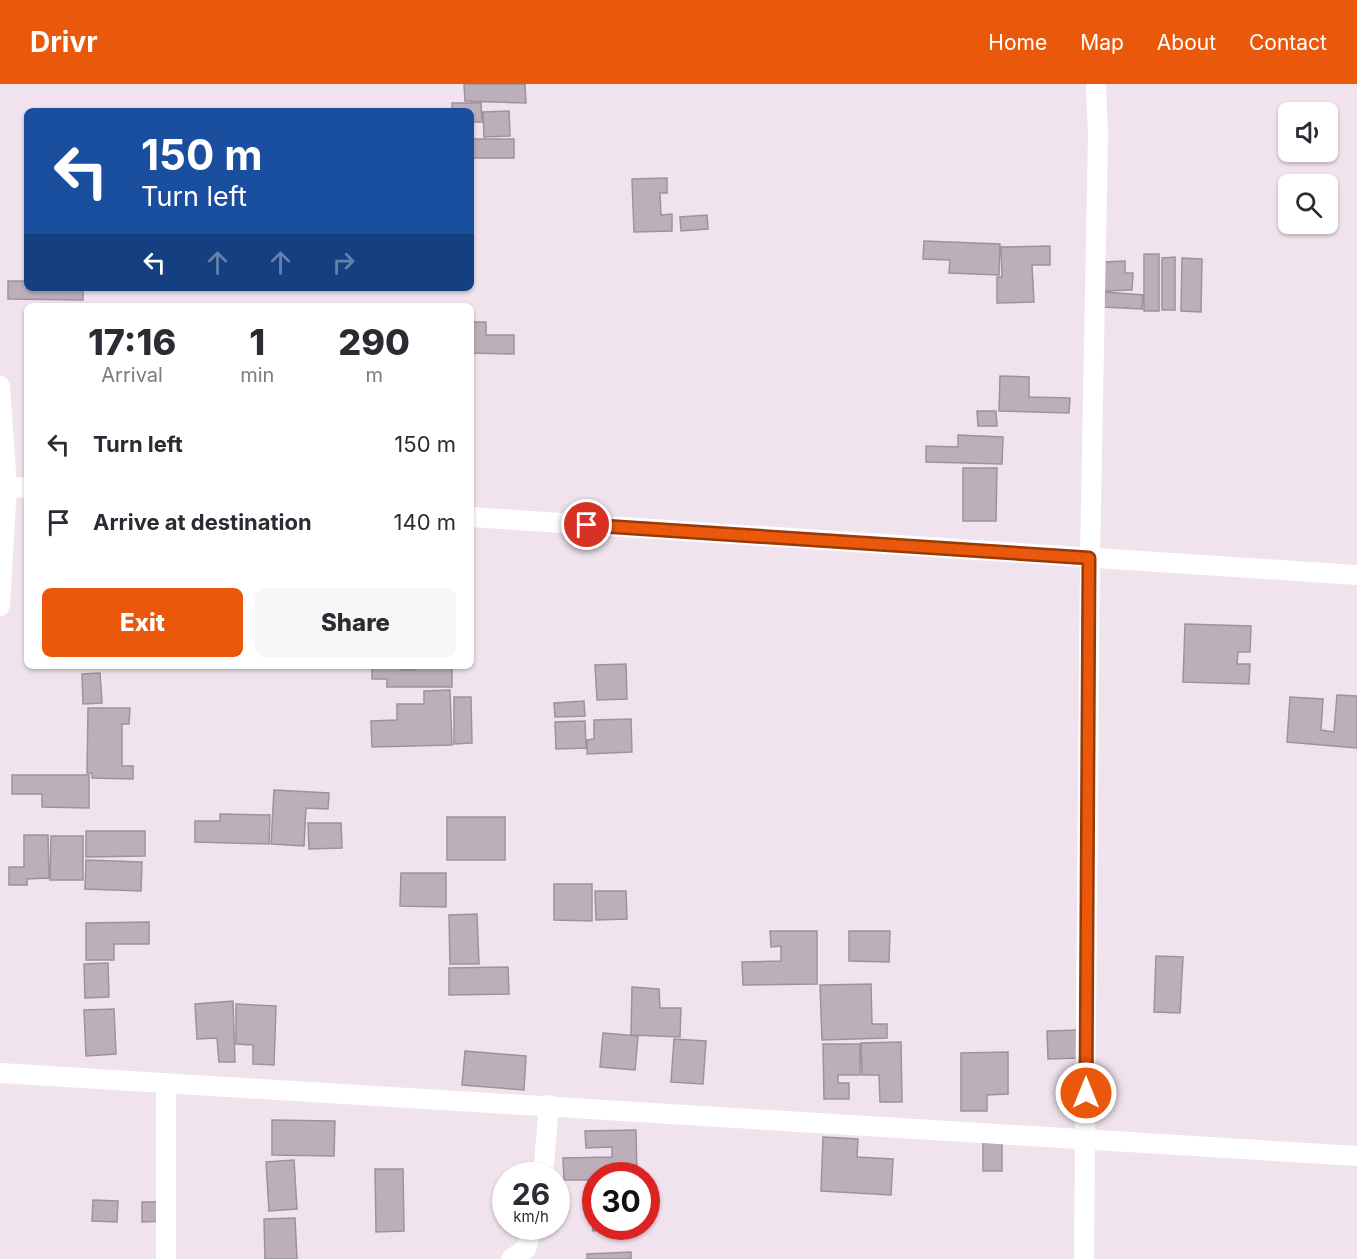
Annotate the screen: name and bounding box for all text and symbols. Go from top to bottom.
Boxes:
text: Drivr [30,25,98,59]
text: Home [988,30,1047,55]
text: Map [1080,30,1124,55]
text: About [1157,30,1216,55]
text: Contact [1249,30,1327,55]
map controls [1278,102,1338,234]
button: sound [1278,102,1338,162]
text: 150 m [141,129,263,180]
icon: left [42,132,120,210]
button: search [1278,174,1338,234]
text: Turn left [141,180,247,213]
icon: left [138,246,171,279]
icon: ahead [201,246,234,279]
icon: ahead [264,246,297,279]
icon: right [327,246,360,279]
text: 17:16 [88,320,176,364]
text: 1 [249,320,265,364]
text: 290 [338,320,410,364]
text: Arrival [101,363,163,387]
text: min [240,363,274,387]
text: m [365,363,383,387]
icon: left [42,428,75,461]
text: Turn left [93,431,183,457]
text: 150 m [394,431,456,457]
pin [561,499,612,550]
icon: arrive [42,506,75,539]
icon: arrive [570,508,603,541]
text: Arrive at destination [93,509,312,535]
text: 140 m [394,509,456,535]
button: Exit [42,588,243,657]
button: Share [255,588,456,657]
position arrow [1054,1061,1118,1125]
speed limit sign: 30 [582,1162,660,1240]
text: 26 [512,1176,550,1212]
text: km/h [513,1207,549,1226]

